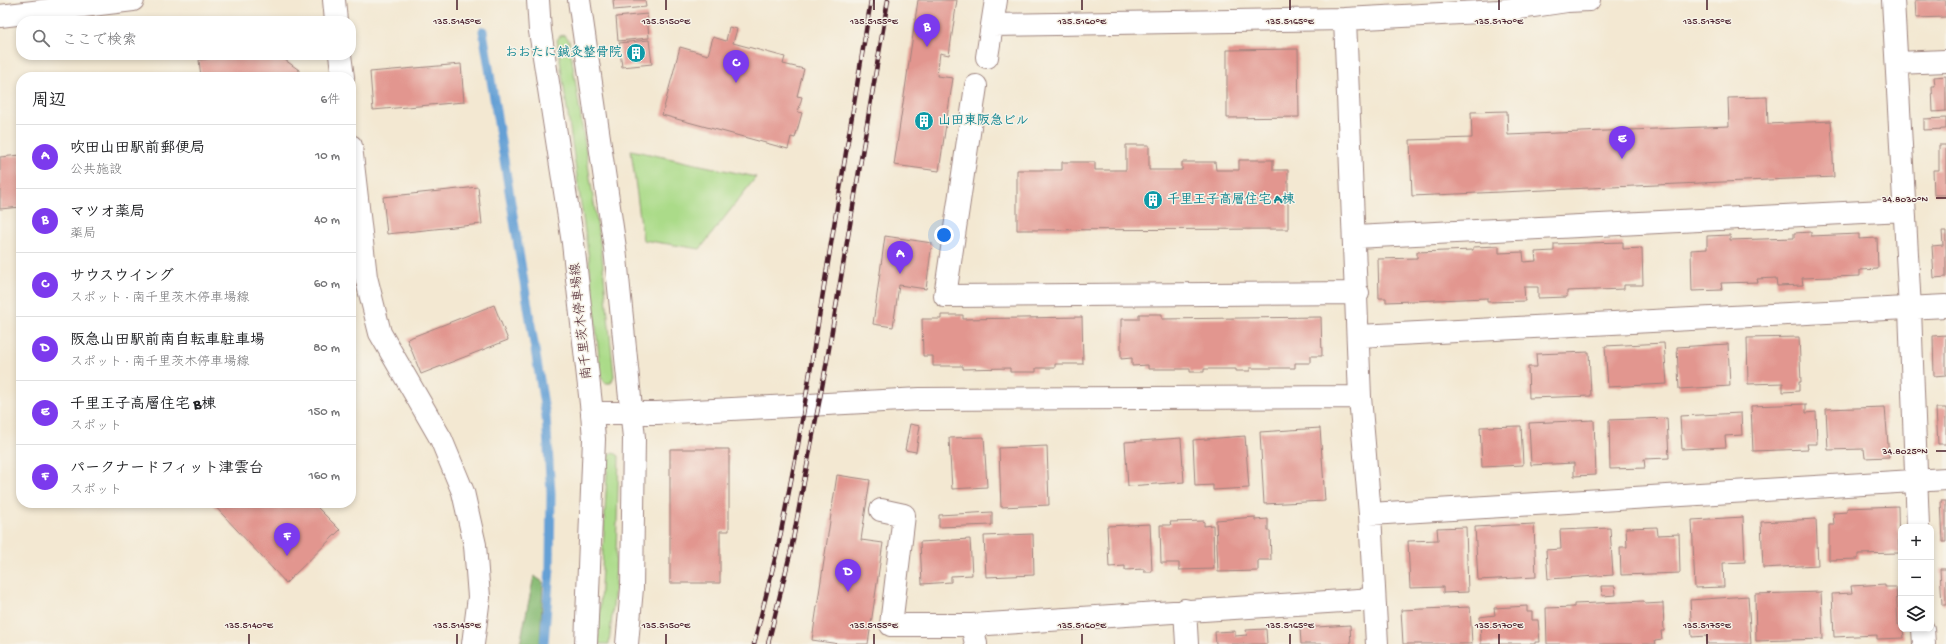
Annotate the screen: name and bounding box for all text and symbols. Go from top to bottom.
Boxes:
pin: B [914,14,940,47]
search box [16,16,356,60]
text: 135.5145°E [432,16,482,28]
text: 135.5150°E [641,16,691,28]
text: 135.5155°E [849,16,899,28]
text: 135.5160°E [1057,16,1107,28]
text: 135.5165°E [1265,16,1315,28]
text: 135.5170°E [1474,16,1524,28]
text: 135.5175°E [1682,16,1732,28]
icon: search [30,27,52,49]
text: ここで検索 [62,32,137,50]
building icon: おおたに鍼灸整骨院 [625,42,647,64]
place label: おおたに鍼灸整骨院 [505,44,622,61]
pin: C [723,50,749,83]
text: 周辺 [32,92,66,112]
text: 6件 [320,93,340,108]
building icon: 山田東阪急ビル [913,110,935,132]
place label: 山田東阪急ビル [938,113,1029,129]
pin: E [1609,126,1635,159]
text: 吹田山田駅前郵便局 [70,140,205,158]
text: A [41,149,49,164]
text: 10 m [315,149,340,164]
text: 公共施設 [70,163,122,178]
building icon: 千里王子高層住宅 A棟 [1142,189,1164,211]
place label: 千里王子高層住宅 A棟 [1167,192,1295,208]
text: 34.8030°N [1881,194,1929,206]
text: マツオ薬局 [70,204,145,222]
text: B [42,213,48,228]
text: 40 m [314,213,340,228]
your location [934,225,954,245]
text: 薬局 [70,227,96,242]
pin: A [887,241,913,274]
street label: 南千里茨木停車場線 [567,261,596,380]
text: サウスウイング [70,268,174,286]
text: C [41,277,49,292]
text: 60 m [314,277,340,292]
text: スポット · 南千里茨木停車場線 [70,291,249,306]
text: 阪急山田駅前南自転車駐車場 [70,332,265,350]
text: D [41,341,49,356]
text: 80 m [313,341,340,356]
text: スポット · 南千里茨木停車場線 [70,355,249,370]
text: 千里王子高層住宅 B棟 [70,396,216,414]
text: E [41,405,49,420]
text: 150 m [308,405,340,420]
text: スポット [70,419,122,434]
text: 34.8025°N [1881,446,1928,458]
text: パークナードフィット津雲台 [70,460,264,478]
text: F [42,469,48,484]
text: 160 m [308,469,340,484]
text: スポット [70,483,122,498]
pin: F [274,523,300,556]
map controls [1898,524,1934,632]
button: + [1898,524,1934,560]
pin: D [835,559,861,592]
button: − [1898,560,1934,596]
button: layers [1898,596,1934,632]
text: 135.5140°E [224,620,274,632]
text: 135.5145°E [432,620,482,632]
text: 135.5150°E [641,620,691,632]
text: 135.5155°E [849,620,899,632]
text: 135.5160°E [1057,620,1107,632]
text: 135.5165°E [1265,620,1315,632]
text: 135.5170°E [1474,620,1524,632]
text: 135.5175°E [1682,620,1732,632]

